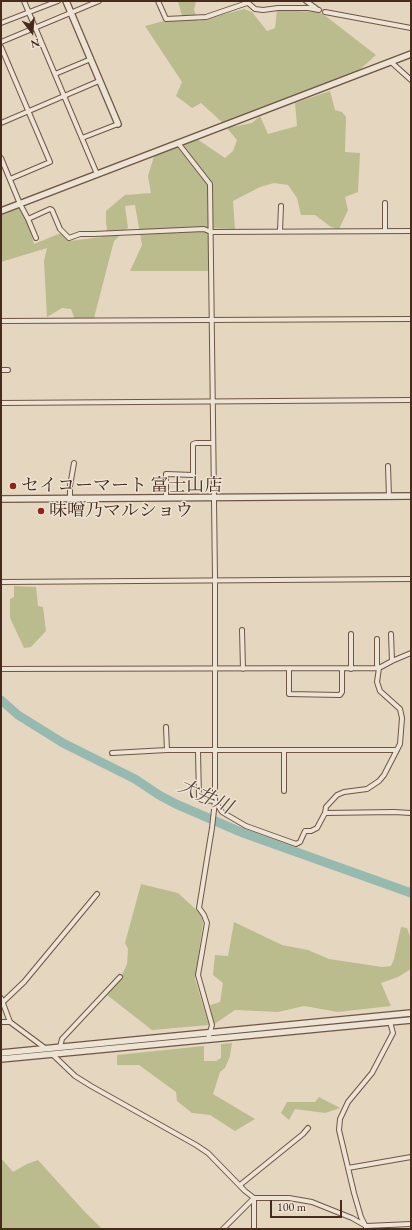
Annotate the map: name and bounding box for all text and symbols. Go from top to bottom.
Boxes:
north arrow [12,12,52,52]
text: N [29,36,42,51]
place label: セイコーマート 富士山店 [21,475,223,497]
marker: セイコーマート 富士山店 [8,481,18,491]
place label: 味噌乃マルショウ [49,500,193,522]
marker: 味噌乃マルショウ [36,506,46,516]
water label: 大井川 [174,775,236,819]
scale bar [272,1192,344,1218]
text: 100 m [277,1199,306,1215]

